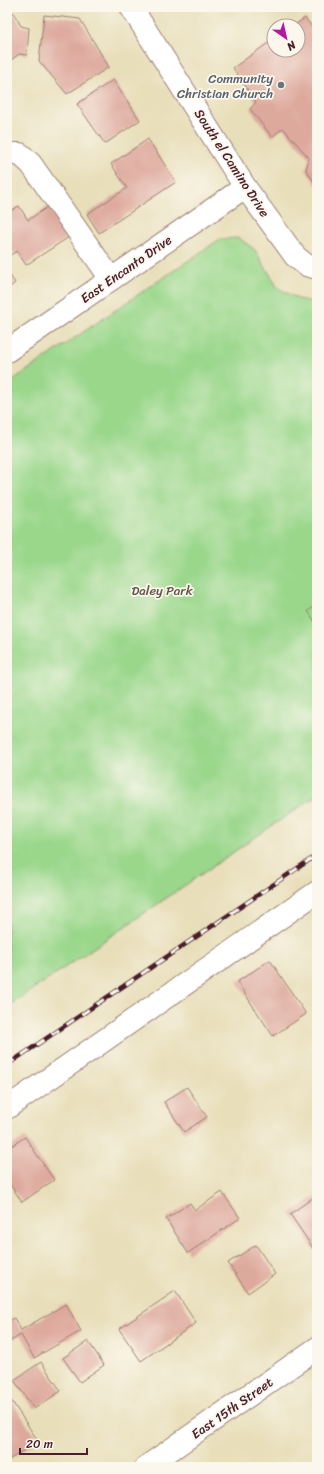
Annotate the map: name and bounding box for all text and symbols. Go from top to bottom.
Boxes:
north arrow [266,18,306,58]
text: N [283,35,301,56]
place label: Community Christian Church [177,67,273,105]
marker: Community Christian Church [276,80,286,90]
street label: South el Camino Drive [188,104,276,222]
street label: East Encanto Drive [75,229,177,309]
park label: Daley Park [131,579,193,602]
street label: East 15th Street [186,1371,278,1445]
scale bar [20,1430,87,1456]
text: 20 m [26,1433,53,1455]

